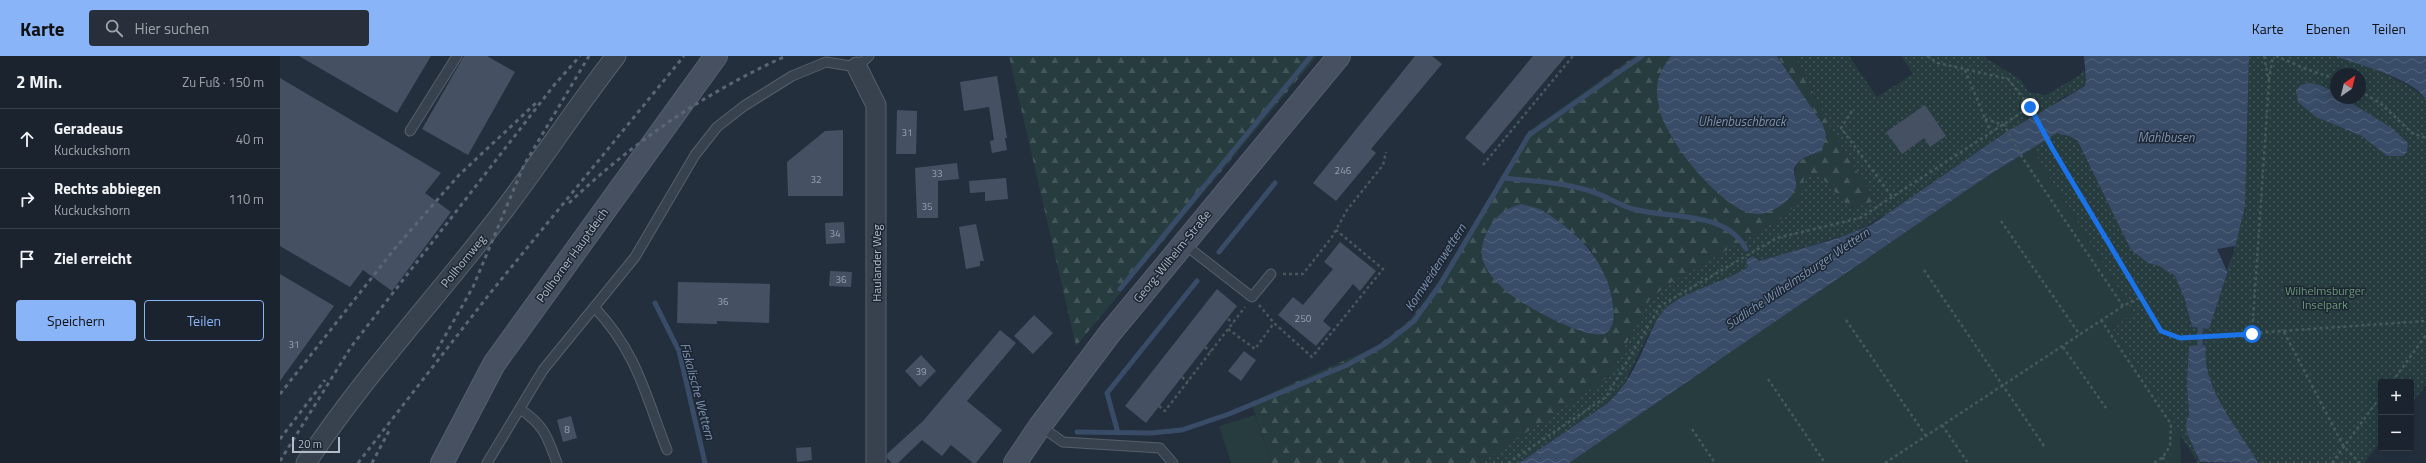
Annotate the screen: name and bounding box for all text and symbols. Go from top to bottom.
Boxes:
search box [89,10,369,46]
text: Karte [20,14,65,43]
icon: search [103,17,125,39]
text: Hier suchen [135,17,209,40]
text: Karte [2252,18,2284,39]
text: Ebenen [2306,18,2350,39]
text: Teilen [2372,18,2406,39]
north arrow [2330,68,2366,104]
text: 2 Min. [16,69,62,95]
text: Zu Fuß · 150 m [182,72,264,92]
route end [2021,98,2039,116]
water label: Uhlenbuschbrack [1698,111,1788,131]
text: Geradeaus [54,117,123,140]
house number: 31 [901,125,913,140]
water label: Mahlbusen [2138,127,2195,147]
icon: ahead [16,128,38,150]
text: 40 m [236,129,264,149]
text: Kuckuckshorn [54,140,130,160]
house number: 246 [1335,163,1352,178]
house number: 33 [931,166,943,181]
house number: 32 [810,172,822,187]
text: Rechts abbiegen [54,177,161,200]
icon: right [16,188,38,210]
text: 110 m [228,189,264,209]
house number: 35 [921,199,933,214]
text: Kuckuckshorn [54,200,130,220]
street label: Pollhorner Hauptdeich [531,204,613,306]
street label: Georg-Wilhelm-Straße [1128,205,1216,307]
water label: Kornweidenwettern [1399,219,1471,315]
water label: Südliche Wilhelmsburger Wettern [1721,222,1874,334]
street label: Haulander Weg [867,224,886,302]
house number: 34 [829,226,841,241]
street label: Pollhornweg [436,230,490,292]
text: Ziel erreicht [54,247,132,270]
icon: arrive [16,248,38,270]
house number: 36 [835,272,847,287]
park label: Wilhelmsburger Inselpark [2285,281,2365,314]
house number: 36 [717,294,729,309]
button: Speichern [16,300,136,341]
button: Teilen [144,300,264,341]
house number: 250 [1295,311,1312,326]
route start [2243,325,2261,343]
house number: 31 [288,337,300,352]
water label: Fiskalische Wettern [675,340,721,442]
house number: 39 [915,364,927,379]
map controls [2378,379,2414,451]
button: + [2378,379,2414,415]
button: − [2378,415,2414,451]
house number: 8 [564,422,570,437]
scale bar [292,435,340,454]
text: 20 m [298,436,322,452]

